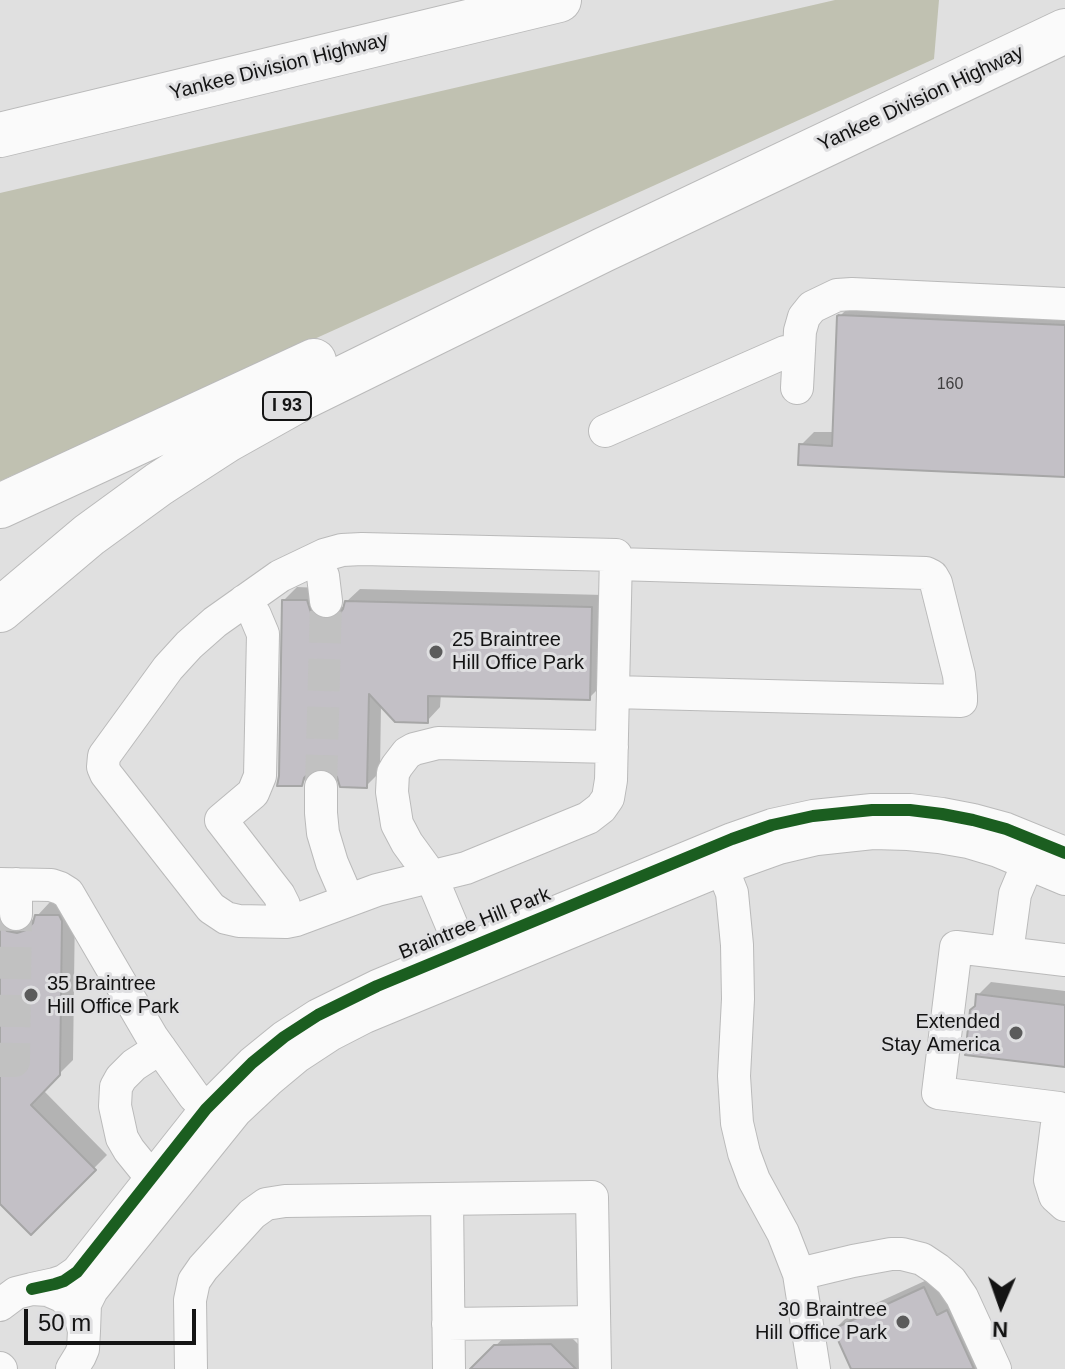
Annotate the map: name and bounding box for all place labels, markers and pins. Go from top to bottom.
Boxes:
place label: 25 Braintree Hill Office Park [452,628,584,675]
marker: 25 Braintree Hill Office Park [427,643,445,661]
place label: 35 Braintree Hill Office Park [47,972,179,1019]
marker: 35 Braintree Hill Office Park [22,986,40,1004]
place label: Extended Stay America [881,1010,1000,1057]
marker: Extended Stay America [1007,1024,1025,1042]
place label: 30 Braintree Hill Office Park [755,1298,887,1345]
marker: 30 Braintree Hill Office Park [894,1313,912,1331]

